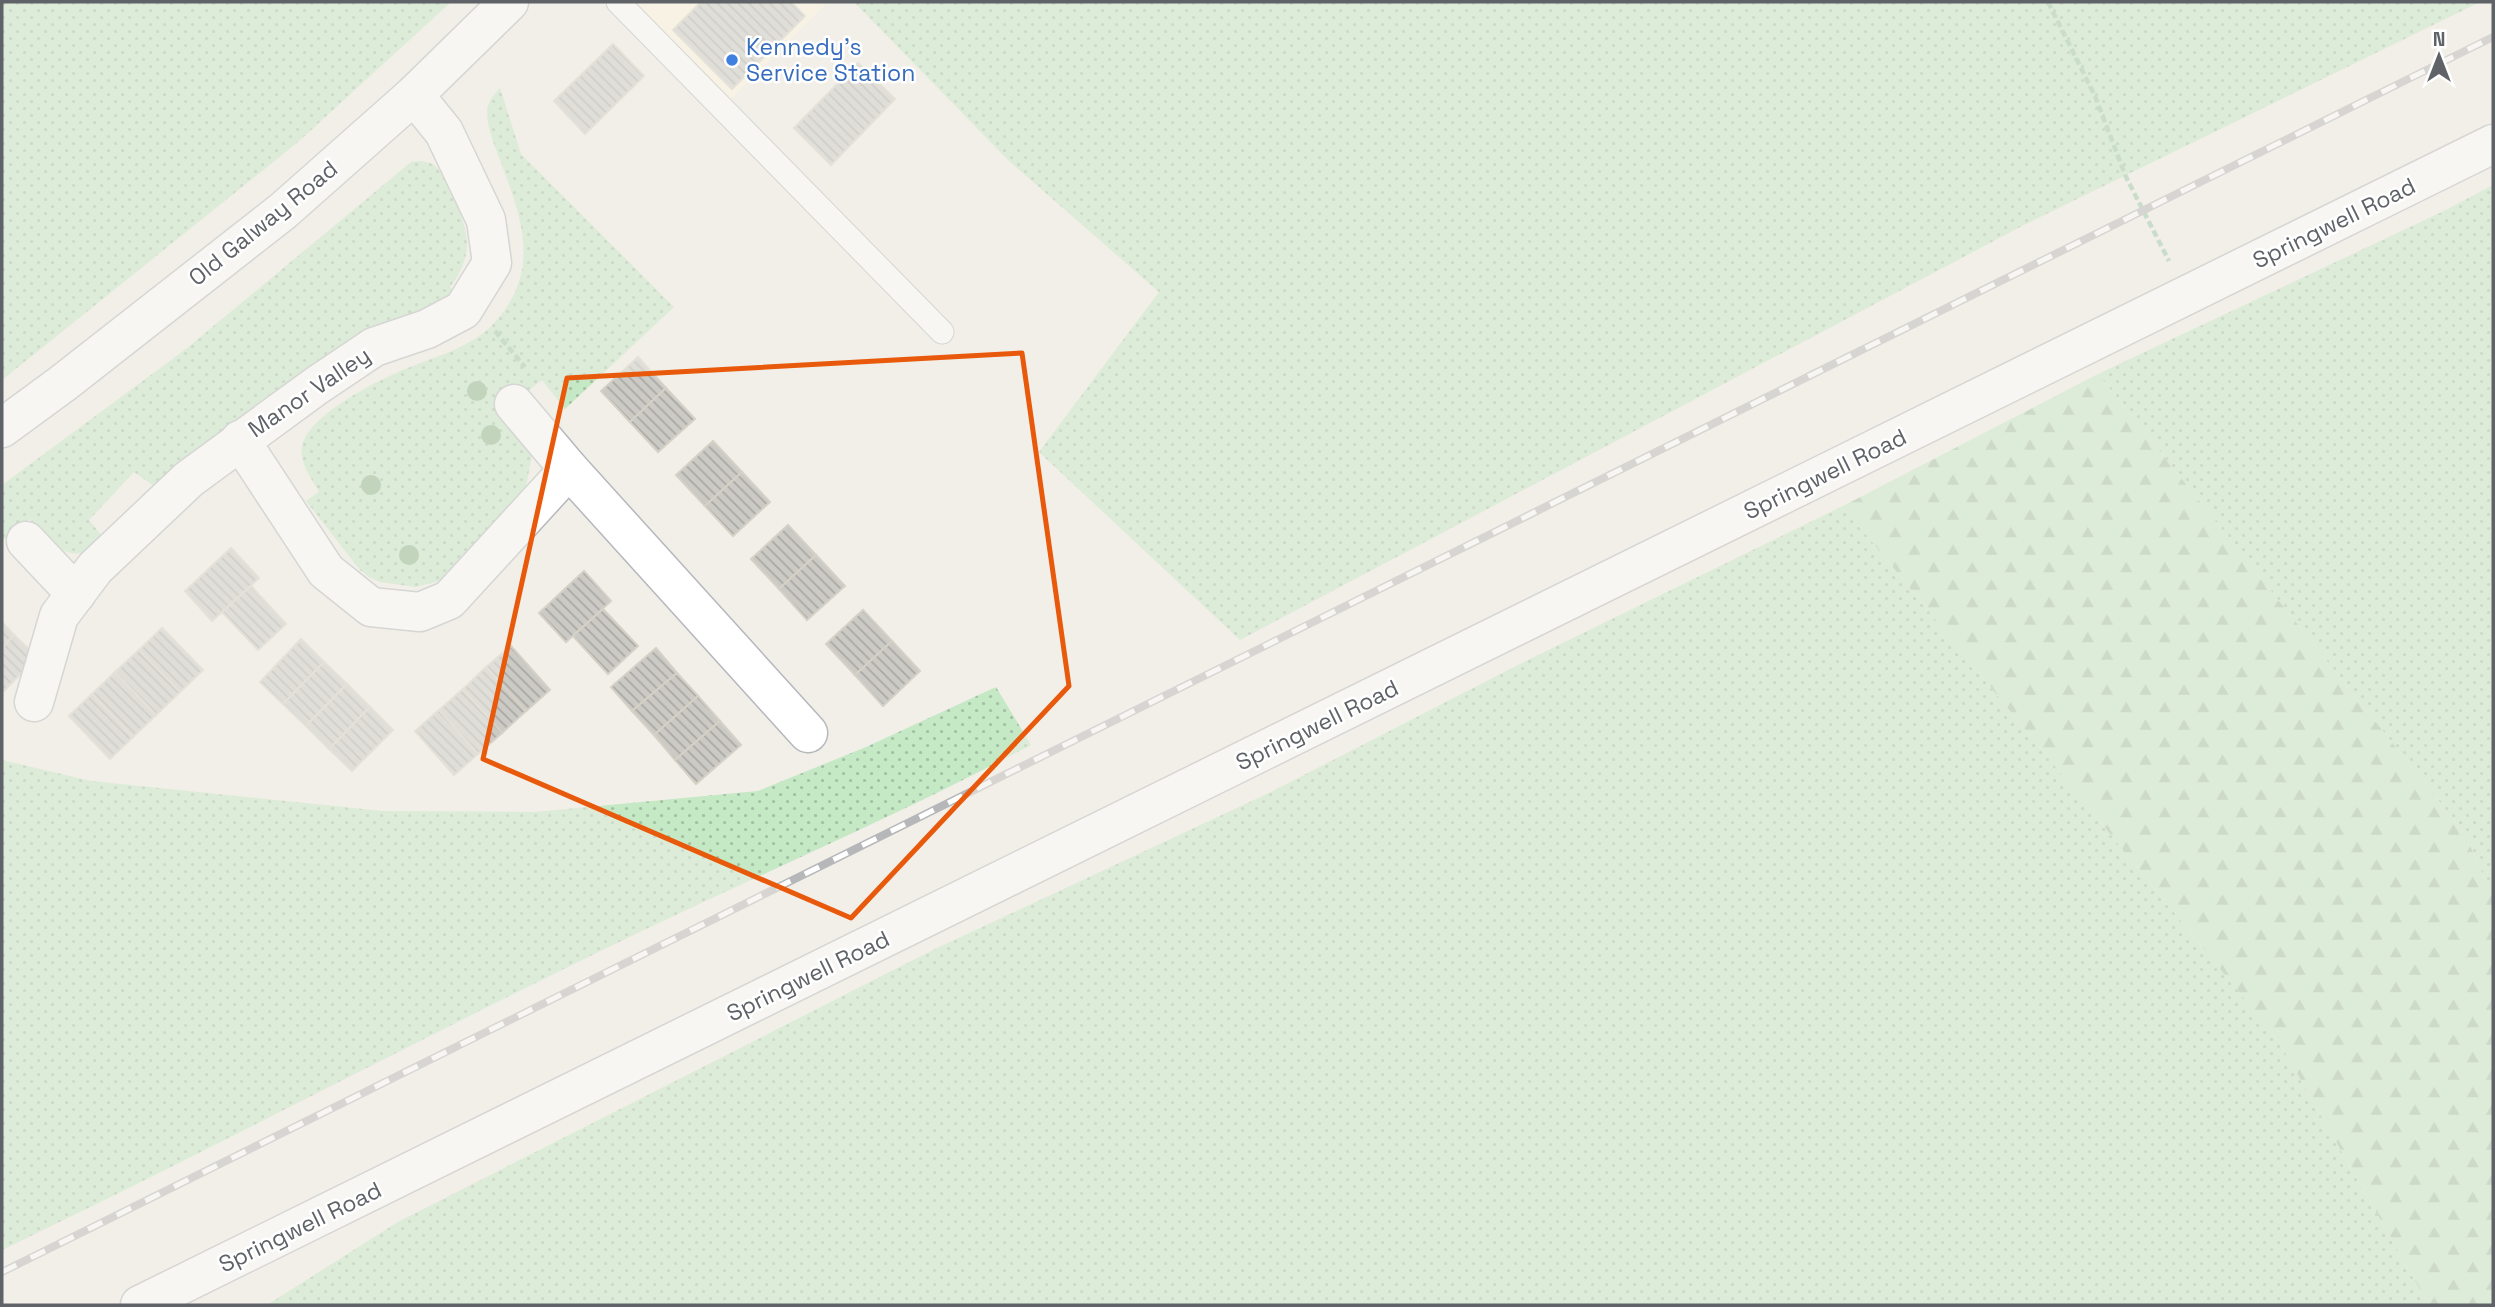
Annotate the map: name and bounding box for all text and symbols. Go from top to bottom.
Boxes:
north arrow [2404,21,2474,91]
text: N [2433,27,2445,52]
place label: Kennedy's Service Station [746,32,915,88]
marker: Kennedy's Service Station [724,52,740,68]
street label: Old Galway Road [182,154,344,292]
street label: Springwell Road [2248,171,2420,275]
street label: Manor Valley [242,340,376,444]
street label: Springwell Road [1739,422,1911,526]
street label: Springwell Road [1231,673,1403,777]
street label: Springwell Road [722,924,894,1028]
street label: Springwell Road [214,1175,386,1279]

